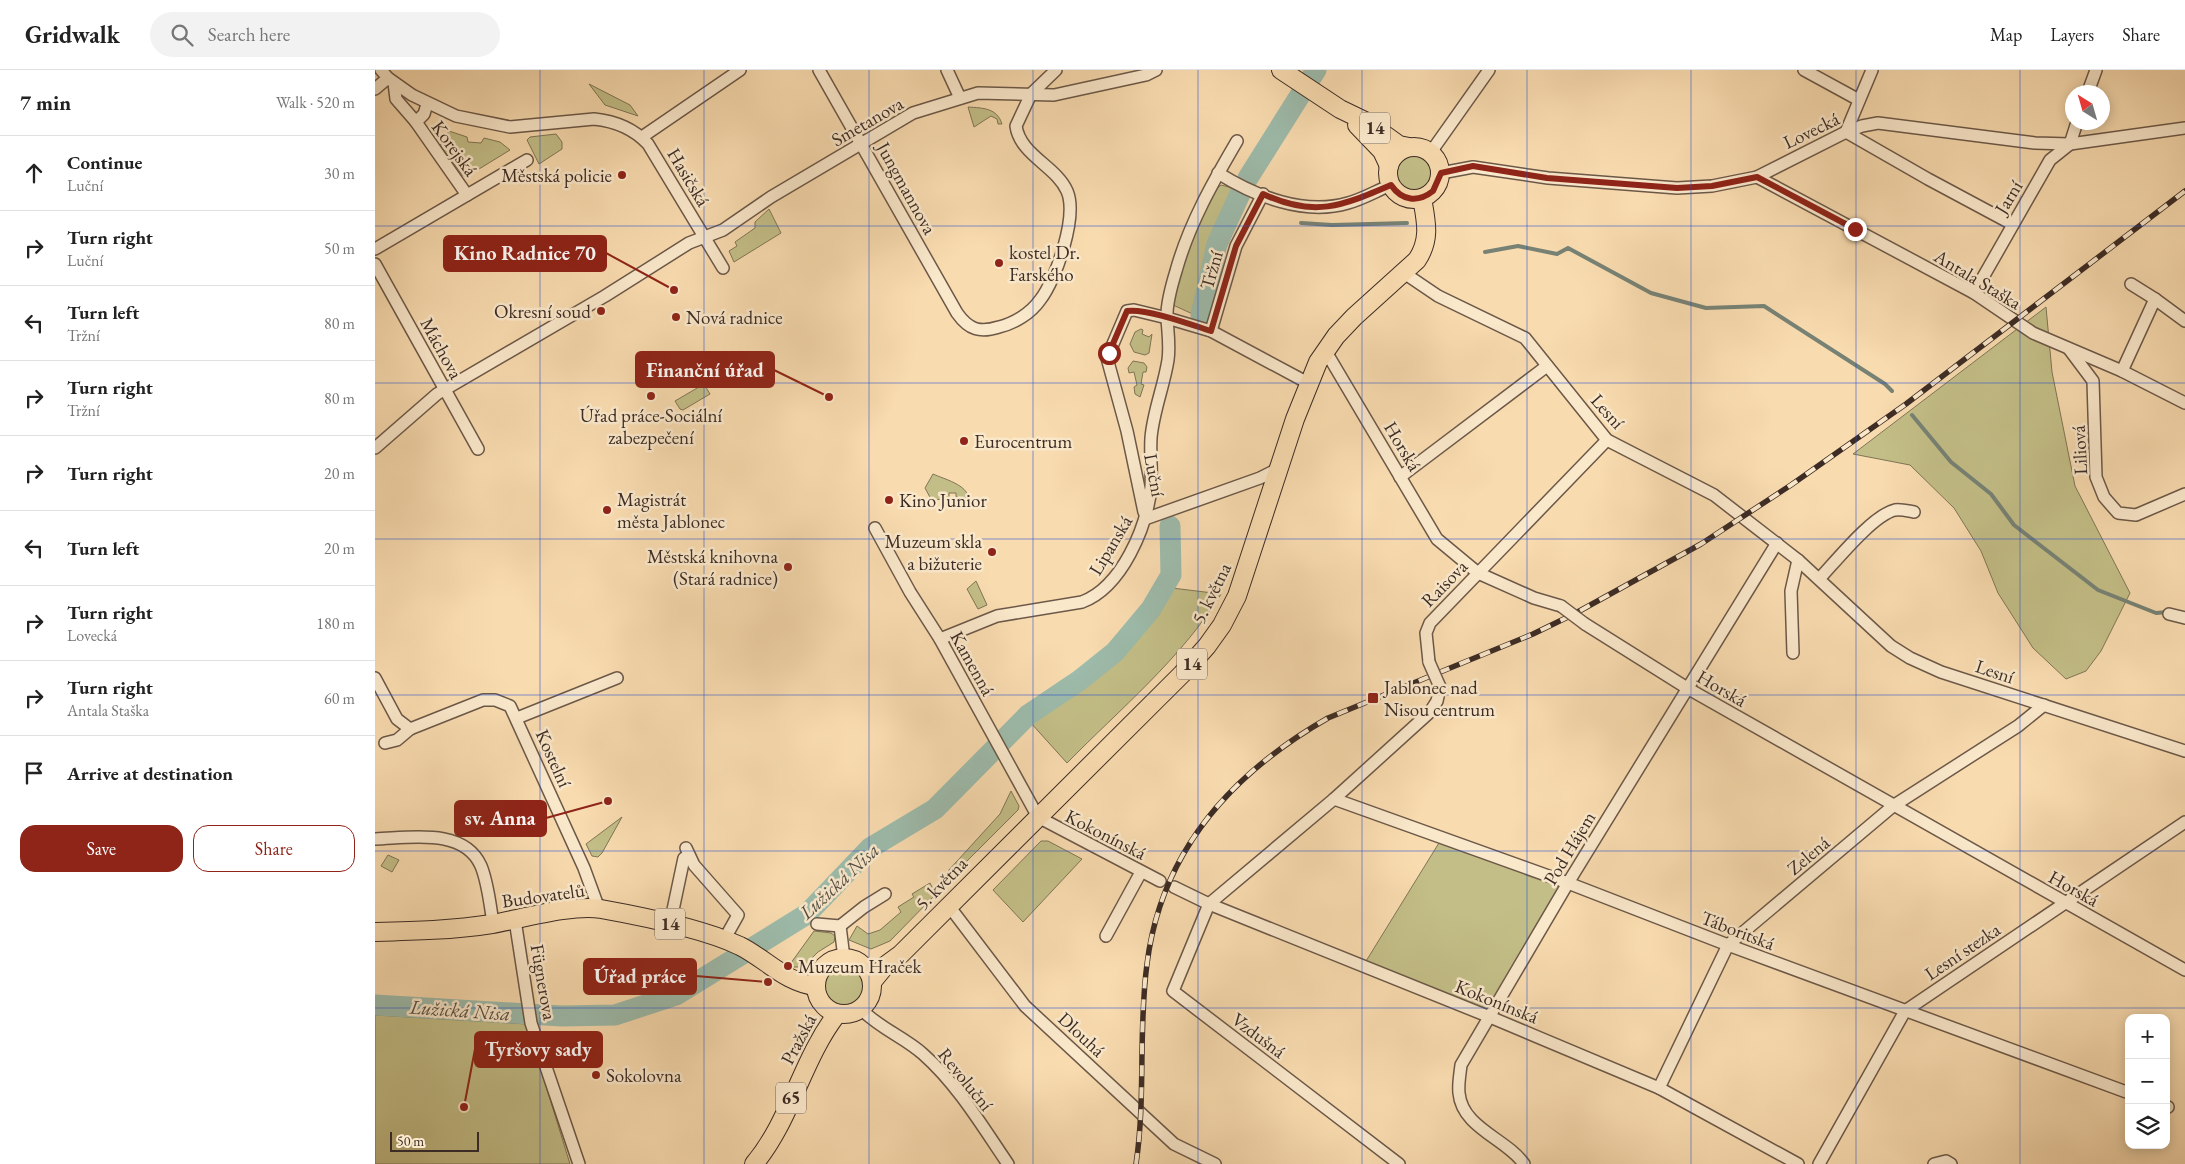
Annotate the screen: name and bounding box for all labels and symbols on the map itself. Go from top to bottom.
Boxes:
north arrow [2065,85,2110,130]
street label: Smetanova [827,91,908,152]
street label: Lovecká [1779,106,1844,155]
road number: 14 [1360,112,1390,144]
street label: Korejská [426,115,483,181]
street label: Jungmannova [870,136,942,239]
street label: Hasičská [661,143,716,212]
place label: Městská policie [501,163,612,188]
marker: Městská policie [616,169,628,181]
street label: Jarní [1988,175,2028,220]
route end [1844,218,1867,241]
callout: Kino Radnice 70 [444,236,606,271]
text: Kino Radnice 70 [454,240,596,266]
place label: kostel Dr. Farského [1009,240,1080,287]
street label: Antala Staška [1929,243,2026,316]
street label: Tržní [1194,248,1229,292]
marker: kostel Dr. Farského [993,257,1005,269]
place label: Okresní soud [494,299,591,324]
marker: Okresní soud [595,305,607,317]
place label: Nová radnice [686,305,783,330]
marker: Nová radnice [670,311,682,323]
street label: Máchova [414,313,469,384]
route start [1098,342,1121,365]
callout: Finanční úřad [636,352,774,387]
text: Finanční úřad [646,357,764,383]
street label: Lesní [1585,388,1630,435]
marker: Úřad práce-Sociální zabezpečení [645,390,657,402]
place label: Úřad práce-Sociální zabezpečení [580,403,723,450]
street label: Horská [1378,417,1427,476]
street label: Liliová [2066,424,2093,475]
place label: Eurocentrum [974,429,1073,454]
marker: Eurocentrum [958,435,970,447]
street label: Luční [1138,451,1171,499]
place label: Magistrát města Jablonec [617,487,725,534]
place label: Kino Junior [899,488,987,513]
marker: Kino Junior [883,494,895,506]
marker: Magistrát města Jablonec [601,504,613,516]
street label: Lipanská [1083,510,1138,580]
place label: Muzeum skla a bižuterie [885,529,982,576]
place label: Městská knihovna (Stará radnice) [647,544,778,591]
marker: Muzeum skla a bižuterie [986,546,998,558]
street label: Raisova [1416,554,1473,612]
street label: 5. května [1186,558,1237,628]
marker: Městská knihovna (Stará radnice) [782,561,794,573]
street label: Kamenná [945,626,1001,700]
road number: 14 [1177,648,1207,680]
street label: Lesní [1972,654,2018,690]
street label: Horská [1692,664,1752,713]
place label: Jablonec nad Nisou centrum [1382,675,1495,722]
marker: Jablonec nad Nisou centrum [1366,691,1380,705]
street label: Kostelní [530,725,578,792]
callout: sv. Anna [455,801,546,836]
street label: Kokonínská [1061,803,1151,866]
text: sv. Anna [465,805,536,831]
street label: Pod Hájem [1538,807,1601,890]
street label: Zelená [1782,830,1835,881]
water label: Lužická Nisa [793,837,885,925]
street label: 5. května [910,851,973,915]
street label: Horská [2044,864,2104,913]
street label: Budovatelů [500,877,586,914]
street label: Táboritská [1697,905,1779,956]
road number: 14 [655,909,685,940]
street label: Lesní stezka [1920,917,2005,986]
street label: Fügnerova [525,942,563,1022]
place label: Muzeum Hraček [798,954,922,979]
callout: Úřad práce [584,959,696,994]
marker: Muzeum Hraček [782,960,794,972]
text: Úřad práce [594,963,686,989]
street label: Kokonínská [1451,973,1543,1030]
water label: Lužická Nisa [408,993,511,1026]
street label: Dlouhá [1053,1006,1111,1063]
street label: Vzdušná [1227,1007,1291,1064]
street label: Pražská [775,1009,822,1069]
callout: Tyršovy sady [475,1032,602,1067]
text: Tyršovy sady [484,1036,592,1062]
street label: Revoluční [932,1042,999,1116]
place label: Sokolovna [606,1063,682,1088]
marker: Sokolovna [590,1069,602,1081]
road number: 65 [776,1082,806,1114]
scale bar [390,1129,479,1152]

